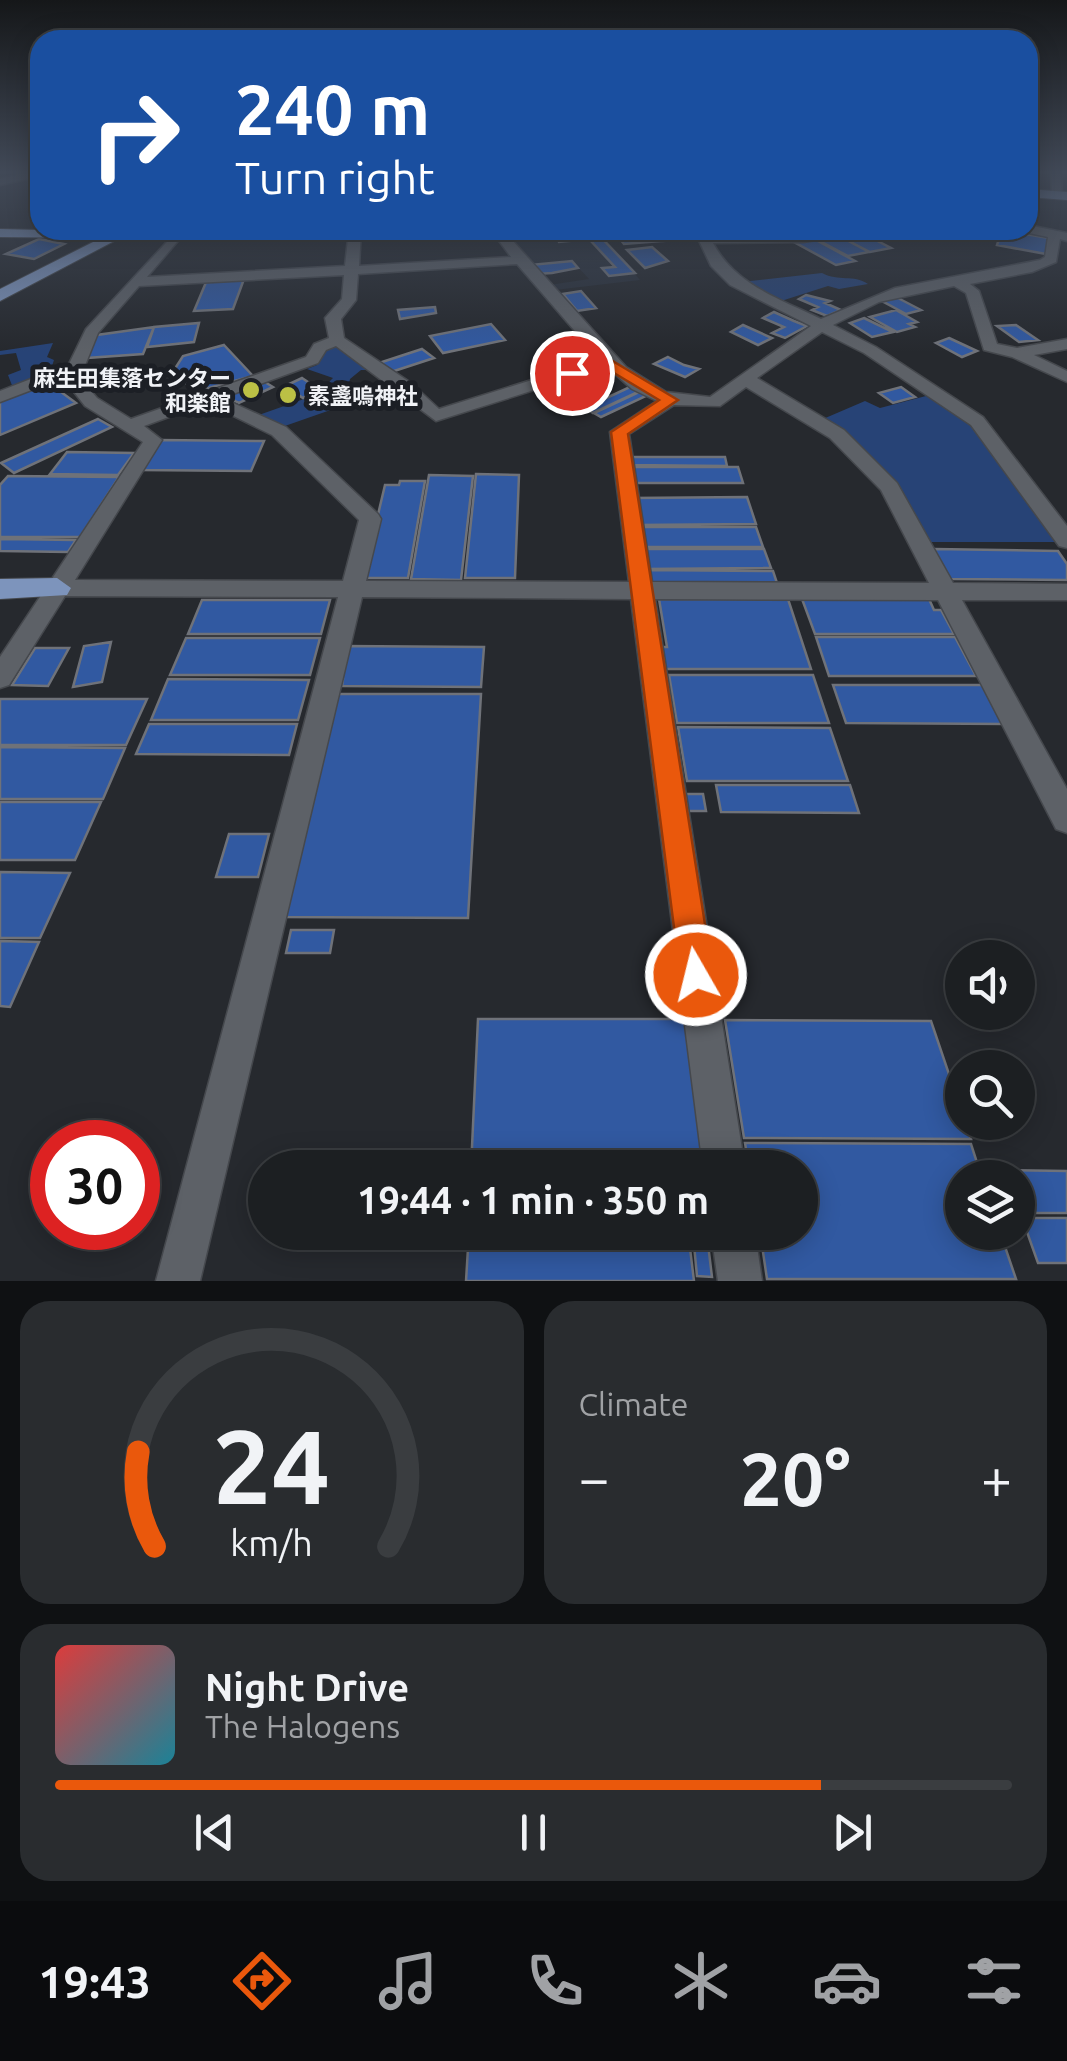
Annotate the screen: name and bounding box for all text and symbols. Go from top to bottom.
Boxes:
icon: right [70,70,200,200]
text: 240 m [235,70,430,148]
text: Turn right [235,152,435,203]
pin [530,331,615,416]
icon: arrive [545,346,600,401]
place label: 麻生田集落センター 和楽館 [33,365,231,415]
marker: 麻生田集落センター 和楽館 [240,379,262,401]
place label: 素盞嗚神社 [308,383,418,408]
marker: 素盞嗚神社 [277,384,299,406]
position arrow [644,923,748,1027]
map controls [945,940,1035,1250]
button: sound [945,940,1035,1030]
button: search [945,1050,1035,1140]
speed limit sign: 30 [30,1120,160,1250]
button: layers [945,1160,1035,1250]
text: 19:44 · 1 min · 350 m [357,1179,709,1221]
text: Climate [579,1386,689,1422]
text: 24 [213,1407,330,1524]
text: 20° [740,1436,851,1520]
text: − [579,1447,610,1508]
text: + [981,1447,1012,1508]
text: km/h [230,1523,313,1563]
text: Night Drive [205,1666,409,1708]
text: The Halogens [205,1708,400,1744]
icon: previous [187,1805,242,1860]
icon: pause [506,1805,561,1860]
icon: next [825,1805,880,1860]
icon: directions [227,1946,297,2016]
icon: music [373,1946,443,2016]
icon: phone [520,1946,590,2016]
icon: climate [666,1946,736,2016]
icon: car [812,1946,882,2016]
icon: filters [959,1946,1029,2016]
text: 19:43 [38,1956,151,2007]

